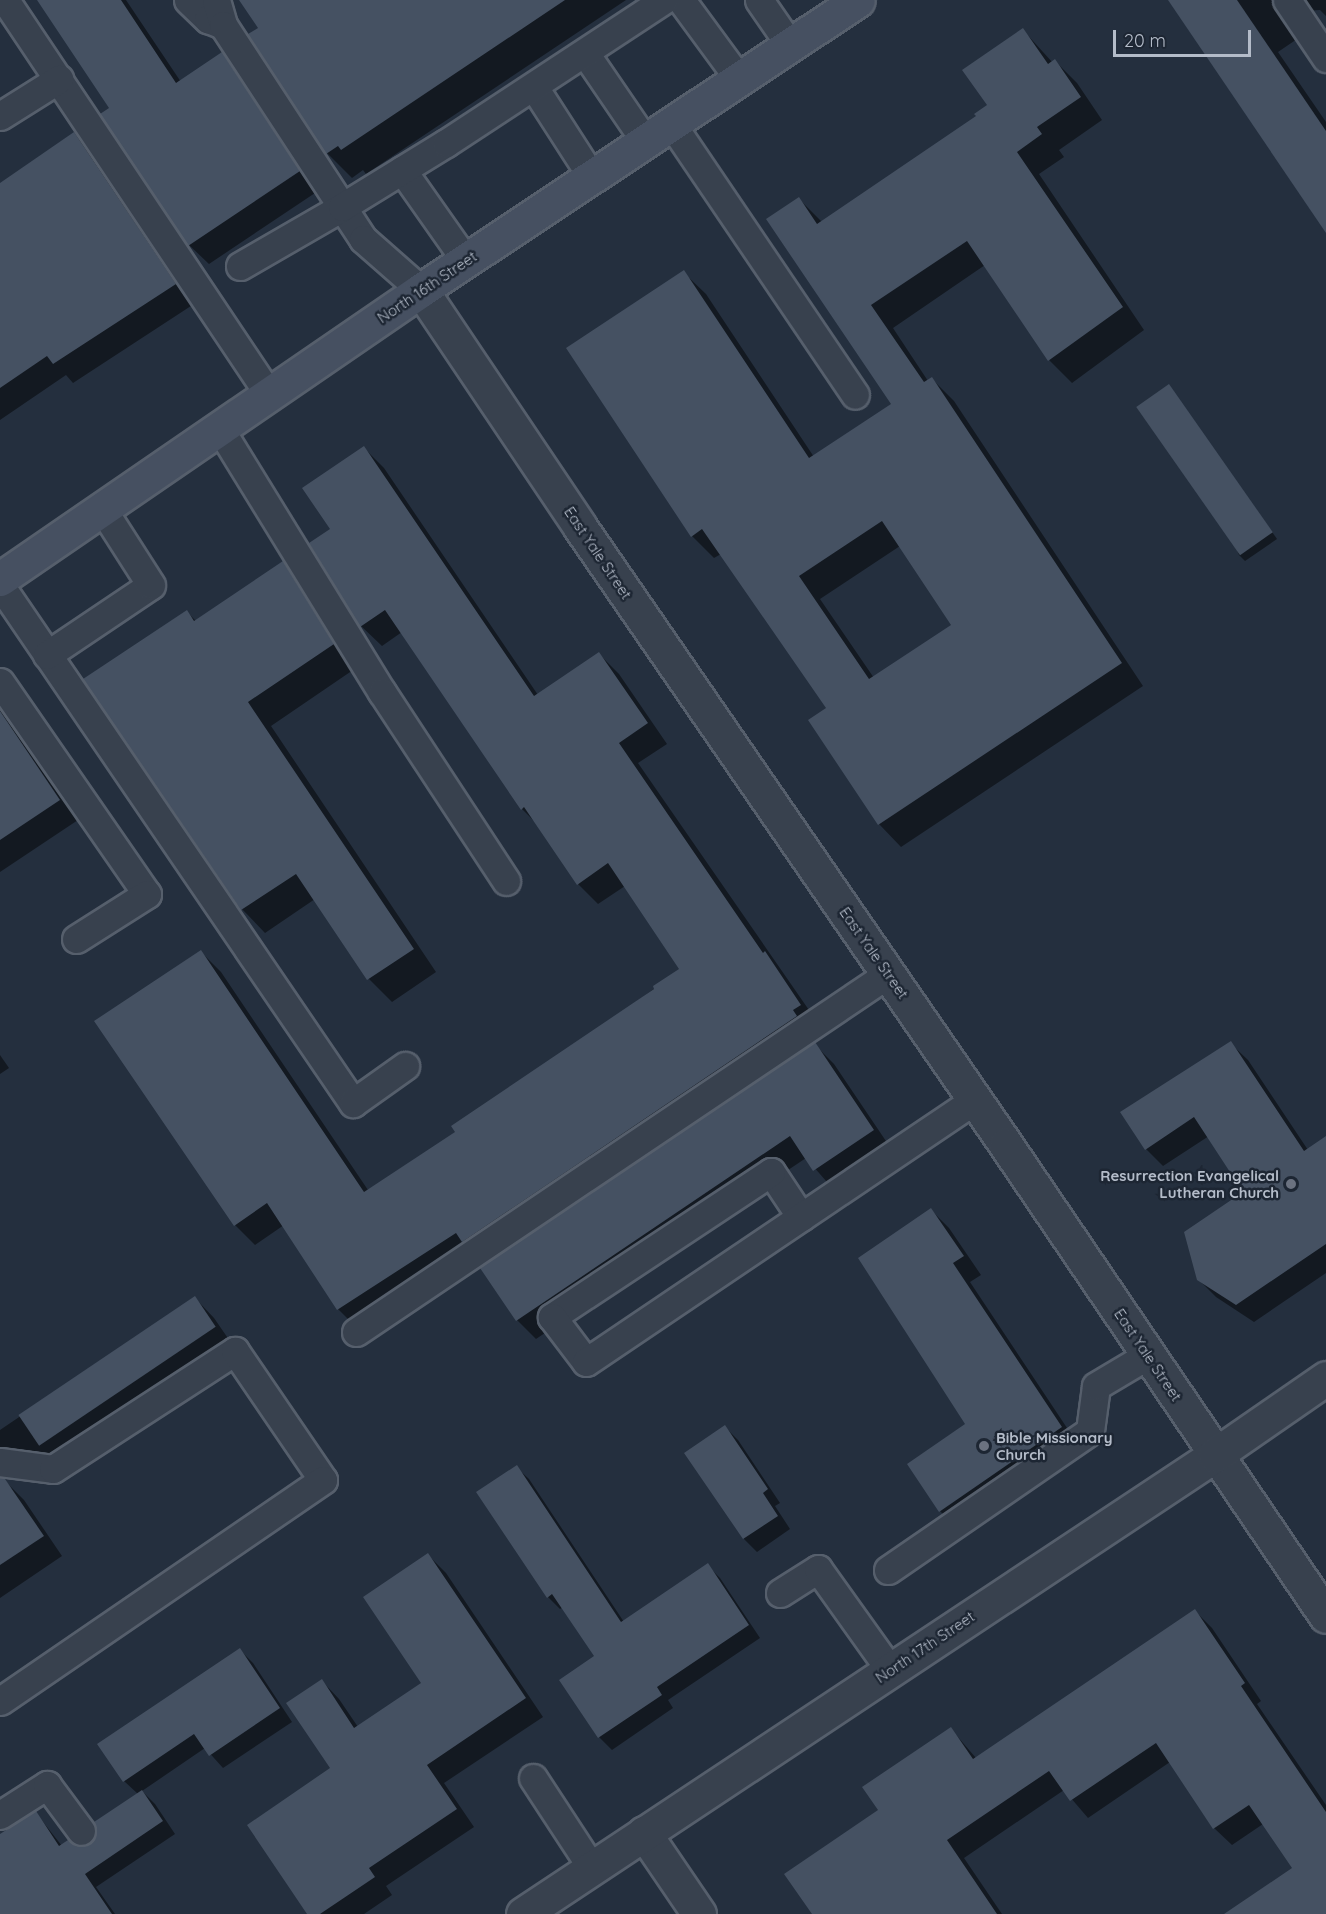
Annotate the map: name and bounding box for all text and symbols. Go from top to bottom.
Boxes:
scale bar [1116,18,1254,56]
text: 20 m [1124,29,1166,52]
street label: North 16th Street [374,247,480,327]
street label: East Yale Street [560,503,636,603]
street label: East Yale Street [836,904,912,1002]
place label: Resurrection Evangelical Lutheran Church [1100,1166,1279,1201]
marker: Resurrection Evangelical Lutheran Church [1284,1177,1298,1191]
street label: East Yale Street [1110,1305,1186,1405]
place label: Bible Missionary Church [996,1428,1113,1463]
marker: Bible Missionary Church [977,1439,991,1453]
street label: North 17th Street [872,1607,978,1687]

